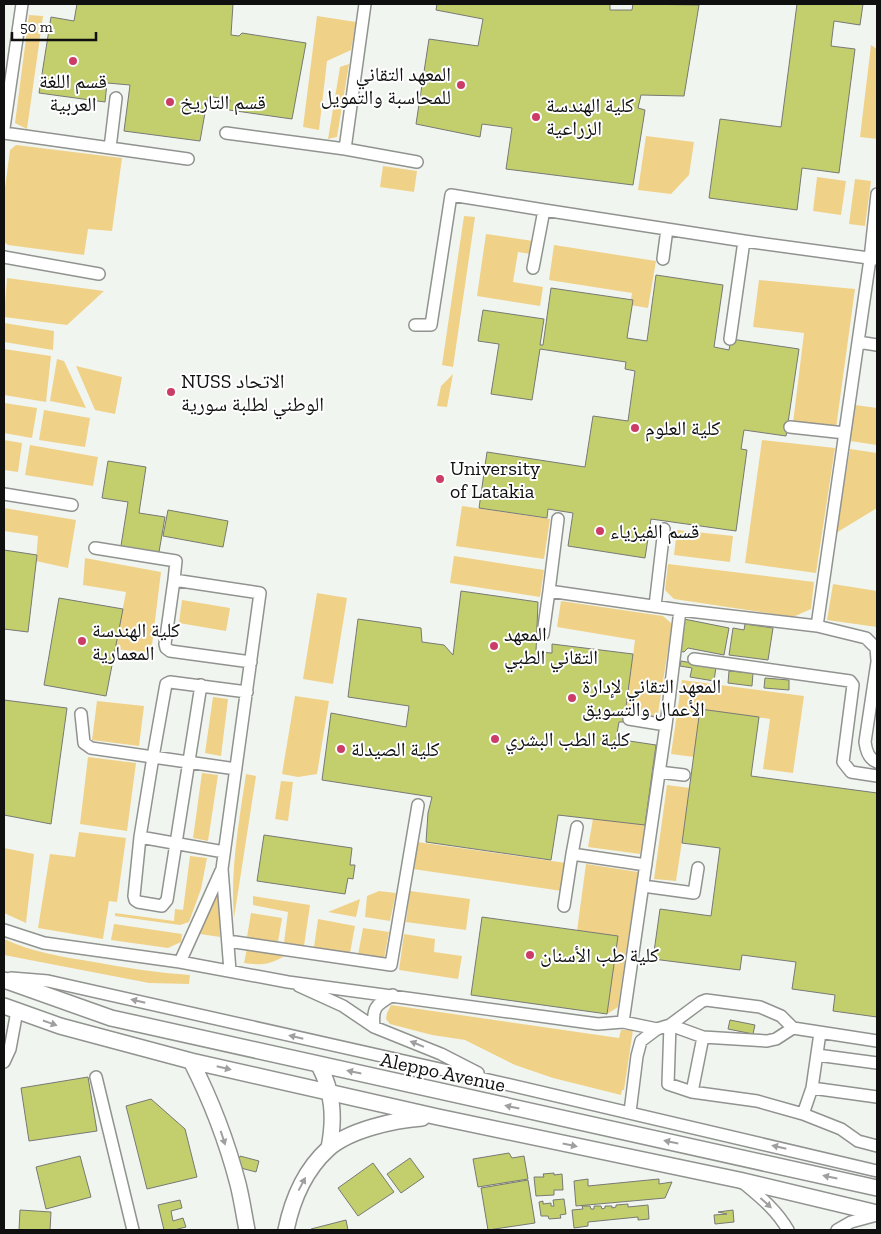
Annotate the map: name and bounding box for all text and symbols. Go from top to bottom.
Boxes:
scale bar [12,10,96,42]
text: 50 m [20,18,53,36]
marker: قسم اللغة العربية [67,55,79,67]
place label: المعهد التقاني للمحاسبة والتمويل [321,62,451,109]
place label: قسم اللغة العربية [39,69,107,116]
marker: المعهد التقاني للمحاسبة والتمويل [455,79,467,91]
place label: قسم التاريخ [180,90,266,116]
place label: كلية الهندسة الزراعية [546,93,634,140]
marker: قسم التاريخ [164,96,176,108]
marker: كلية الهندسة الزراعية [530,111,542,123]
place label: NUSS الاتحاد الوطني لطلبة سورية [181,369,324,420]
marker: NUSS الاتحاد الوطني لطلبة سورية [165,386,177,398]
place label: كلية العلوم [645,416,720,442]
marker: كلية العلوم [629,422,641,434]
place label: University of Latakia [450,456,541,503]
marker: University of Latakia [434,473,446,485]
place label: قسم الفيزياء [610,519,699,545]
marker: قسم الفيزياء [594,525,606,537]
place label: كلية الهندسة المعمارية [92,618,180,665]
place label: المعهد التقاني الطبي [504,622,598,673]
marker: كلية الهندسة المعمارية [76,635,88,647]
marker: المعهد التقاني الطبي [488,640,500,652]
place label: المعهد التقاني لإدارة الأعمال والتسويق [582,674,721,721]
marker: المعهد التقاني لإدارة الأعمال والتسويق [566,692,578,704]
place label: كلية الطب البشري [505,727,630,755]
marker: كلية الطب البشري [489,733,501,745]
place label: كلية الصيدلة [351,737,440,761]
marker: كلية الصيدلة [335,743,347,755]
place label: كلية طب الأسنان [540,943,659,967]
marker: كلية طب الأسنان [524,949,536,961]
one-way arrow [130,997,145,1005]
one-way arrow [42,1019,57,1027]
one-way arrow [289,1033,304,1041]
one-way arrow [410,1040,424,1048]
street label: Aleppo Avenue [378,1047,508,1097]
one-way arrow [216,1065,232,1073]
one-way arrow [346,1068,361,1076]
one-way arrow [504,1103,520,1111]
one-way arrow [220,1131,228,1146]
one-way arrow [663,1138,679,1146]
one-way arrow [563,1141,578,1149]
one-way arrow [771,1143,786,1151]
one-way arrow [821,1173,837,1181]
one-way arrow [298,1177,306,1192]
one-way arrow [760,1197,772,1209]

